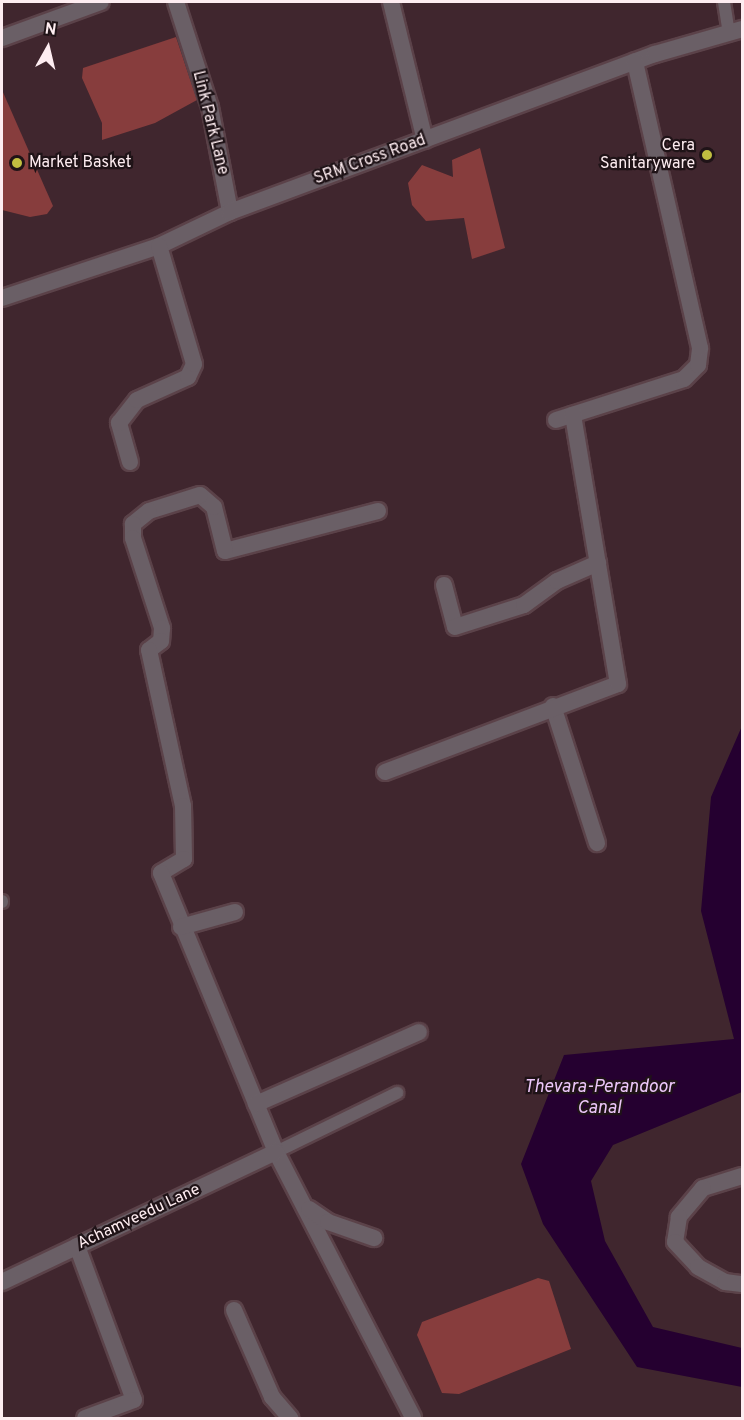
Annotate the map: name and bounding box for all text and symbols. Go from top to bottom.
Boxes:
north arrow [18,18,78,78]
text: N [43,19,58,41]
street label: Link Park Lane [188,69,232,177]
street label: SRM Cross Road [311,131,429,189]
place label: Cera Sanitaryware [600,136,695,174]
marker: Cera Sanitaryware [700,148,714,162]
place label: Market Basket [29,153,131,173]
marker: Market Basket [10,156,24,170]
water label: Thevara-Perandoor Canal [524,1078,674,1120]
street label: Achamveedu Lane [75,1180,203,1254]

